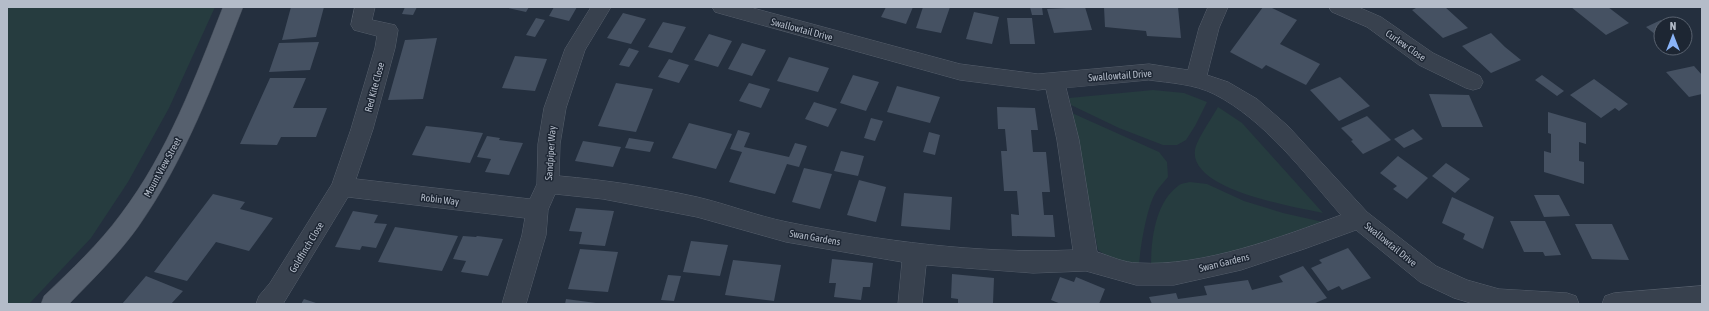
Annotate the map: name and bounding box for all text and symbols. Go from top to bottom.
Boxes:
street label: Swallowtail Drive [770,16,834,43]
north arrow [1653,16,1693,56]
text: N [1670,20,1676,32]
street label: Curlew Close [1384,28,1428,63]
street label: Red Kite Close [363,60,387,113]
street label: Swallowtail Drive [1088,68,1153,83]
street label: Sandpiper Way [543,125,558,181]
street label: Mount View Street [142,135,183,199]
street label: Robin Way [420,192,460,207]
street label: Goldfinch Close [287,220,326,274]
street label: Swallowtail Drive [1362,220,1419,269]
street label: Swan Gardens [789,228,842,247]
street label: Swan Gardens [1198,251,1251,274]

